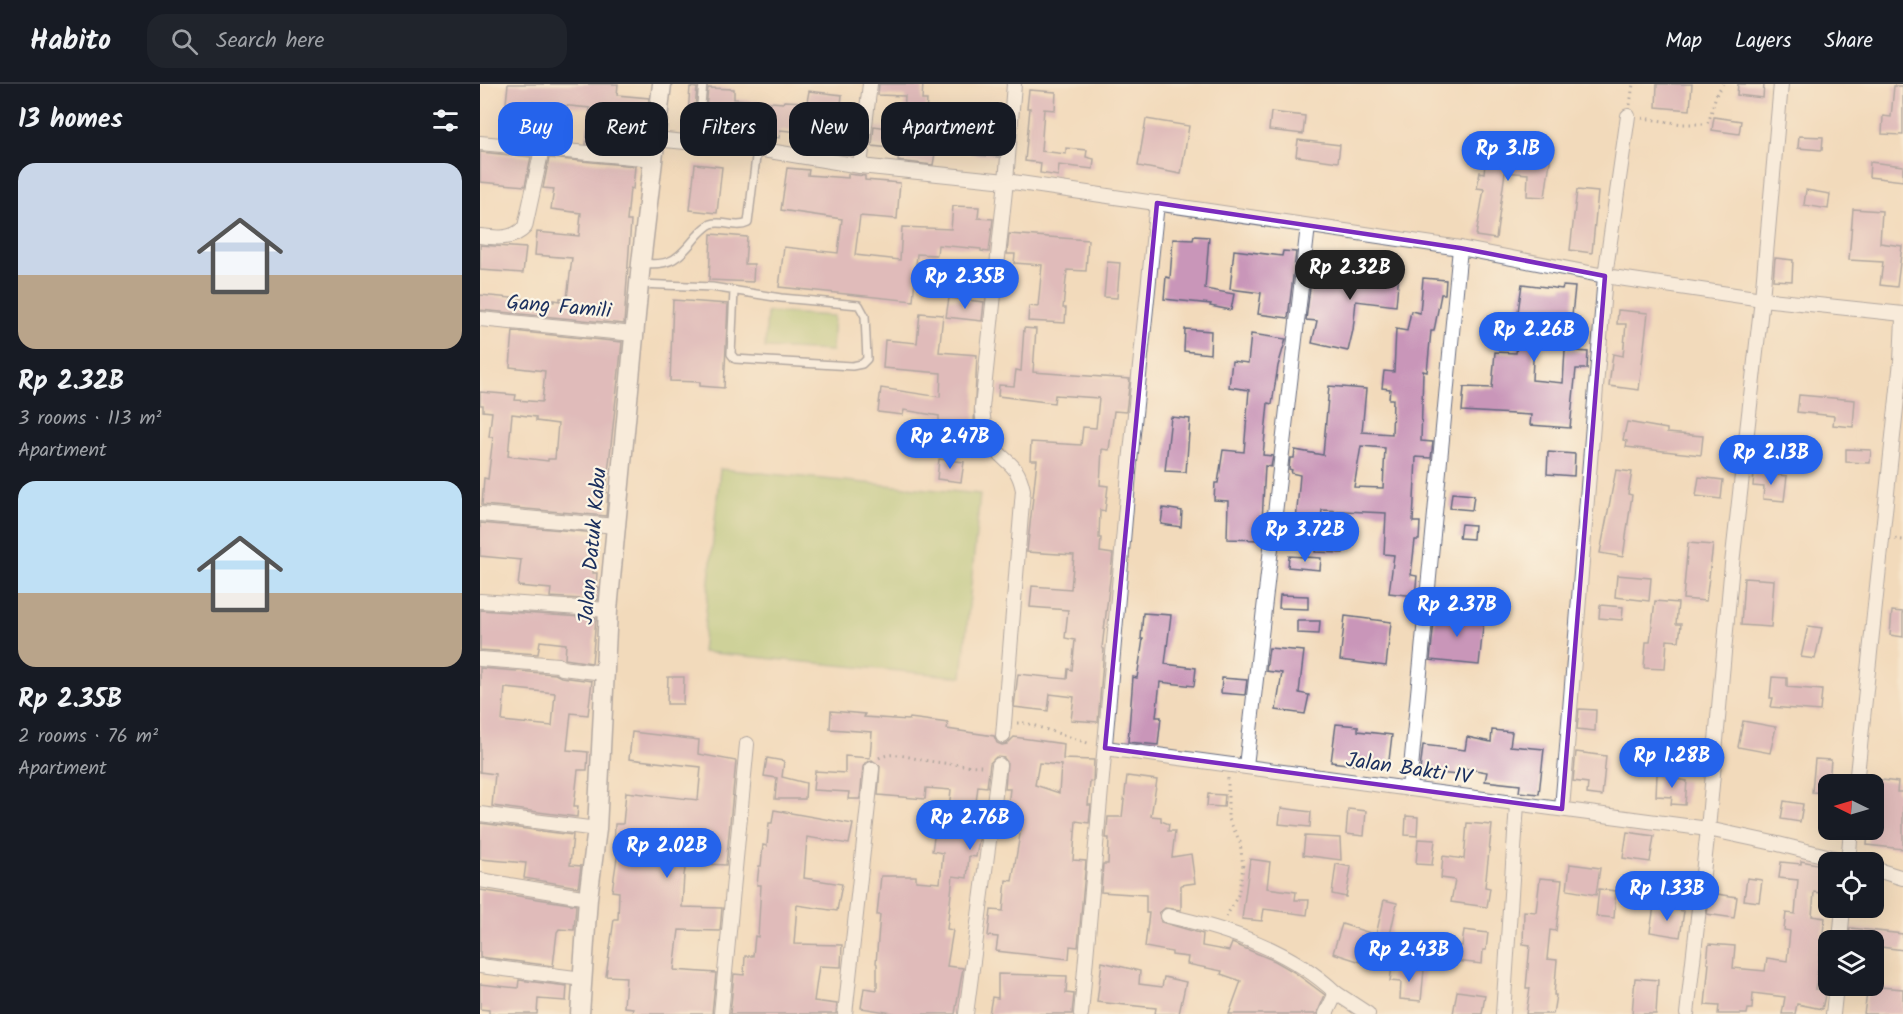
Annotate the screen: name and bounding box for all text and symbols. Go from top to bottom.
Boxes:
search box [147,14,567,68]
text: Habito [30,19,111,64]
text: Search here [216,24,325,59]
icon: search [168,25,201,58]
text: Map [1665,25,1702,58]
text: Layers [1735,25,1791,58]
text: Share [1824,25,1873,58]
text: 13 homes [18,99,123,141]
chip: Buy [498,102,573,156]
chip: Rent [585,102,668,156]
chip: Filters [680,102,777,156]
chip: New [789,102,869,156]
chip: Apartment [881,102,1016,156]
icon: filters [429,104,462,137]
pin: Rp 3.1B [1453,131,1563,182]
text: Rp 3.1B [1476,134,1540,166]
icon: home [186,202,294,310]
pin: Rp 2.32B [1288,250,1412,301]
text: Rp 2.32B [1309,253,1391,285]
pin: Rp 2.35B [903,259,1027,310]
text: Rp 2.35B [925,262,1005,294]
street label: Gang Famili [505,286,614,329]
pin: Rp 2.26B [1472,312,1596,363]
text: Rp 2.26B [1493,315,1575,347]
text: Rp 2.32B [18,361,125,403]
text: 3 rooms · 113 m² [18,403,161,435]
pin: Rp 2.47B [888,419,1012,470]
text: Rp 2.47B [910,422,990,454]
text: Apartment [18,435,107,467]
pin: Rp 2.13B [1709,435,1833,486]
text: Rp 2.13B [1733,438,1809,470]
street label: Jalan Datuk Kabu [570,466,617,626]
pin: Rp 3.72B [1243,512,1367,563]
text: Rp 3.72B [1265,515,1345,547]
icon: home [186,520,294,628]
pin: Rp 2.37B [1395,587,1519,638]
text: Rp 2.37B [1417,590,1497,622]
text: Rp 2.35B [18,679,123,721]
text: 2 rooms · 76 m² [18,721,158,753]
pin: Rp 1.28B [1610,738,1734,789]
text: Rp 1.28B [1633,741,1711,773]
street label: Jalan Bakti IV [1344,744,1476,795]
text: Apartment [18,753,107,785]
north arrow [1818,774,1884,840]
map controls [1818,774,1884,996]
pin: Rp 2.76B [908,800,1032,851]
text: Rp 2.76B [930,803,1010,835]
pin: Rp 2.02B [605,828,729,879]
text: Rp 2.02B [626,831,708,863]
button: locate [1818,852,1884,918]
pin: Rp 1.33B [1605,871,1729,922]
text: Rp 1.33B [1629,874,1705,906]
button: layers [1818,930,1884,996]
pin: Rp 2.43B [1347,932,1471,983]
text: Rp 2.43B [1368,935,1450,967]

